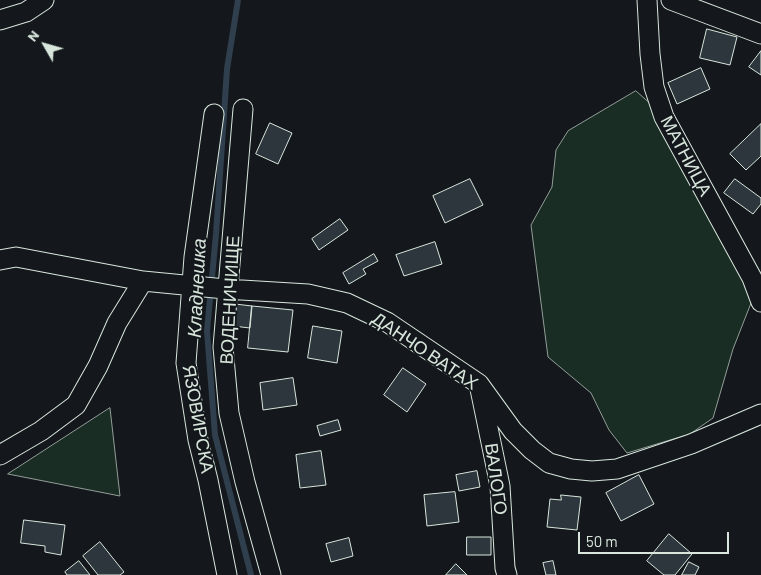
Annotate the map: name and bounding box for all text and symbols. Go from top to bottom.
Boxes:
north arrow [20,20,70,70]
text: N [23,27,42,44]
street label: МАТНИЦА [656,112,716,200]
street label: ВОДЕНИЧИЩЕ [216,235,244,365]
water label: Кладнешка [183,238,211,338]
street label: ДАНЧО ВАТАХ [368,308,482,394]
street label: ЯЗОВИРСКА [178,363,218,475]
street label: ВАЛОГО [480,442,512,516]
scale bar [581,522,732,554]
text: 50 m [586,532,618,550]

